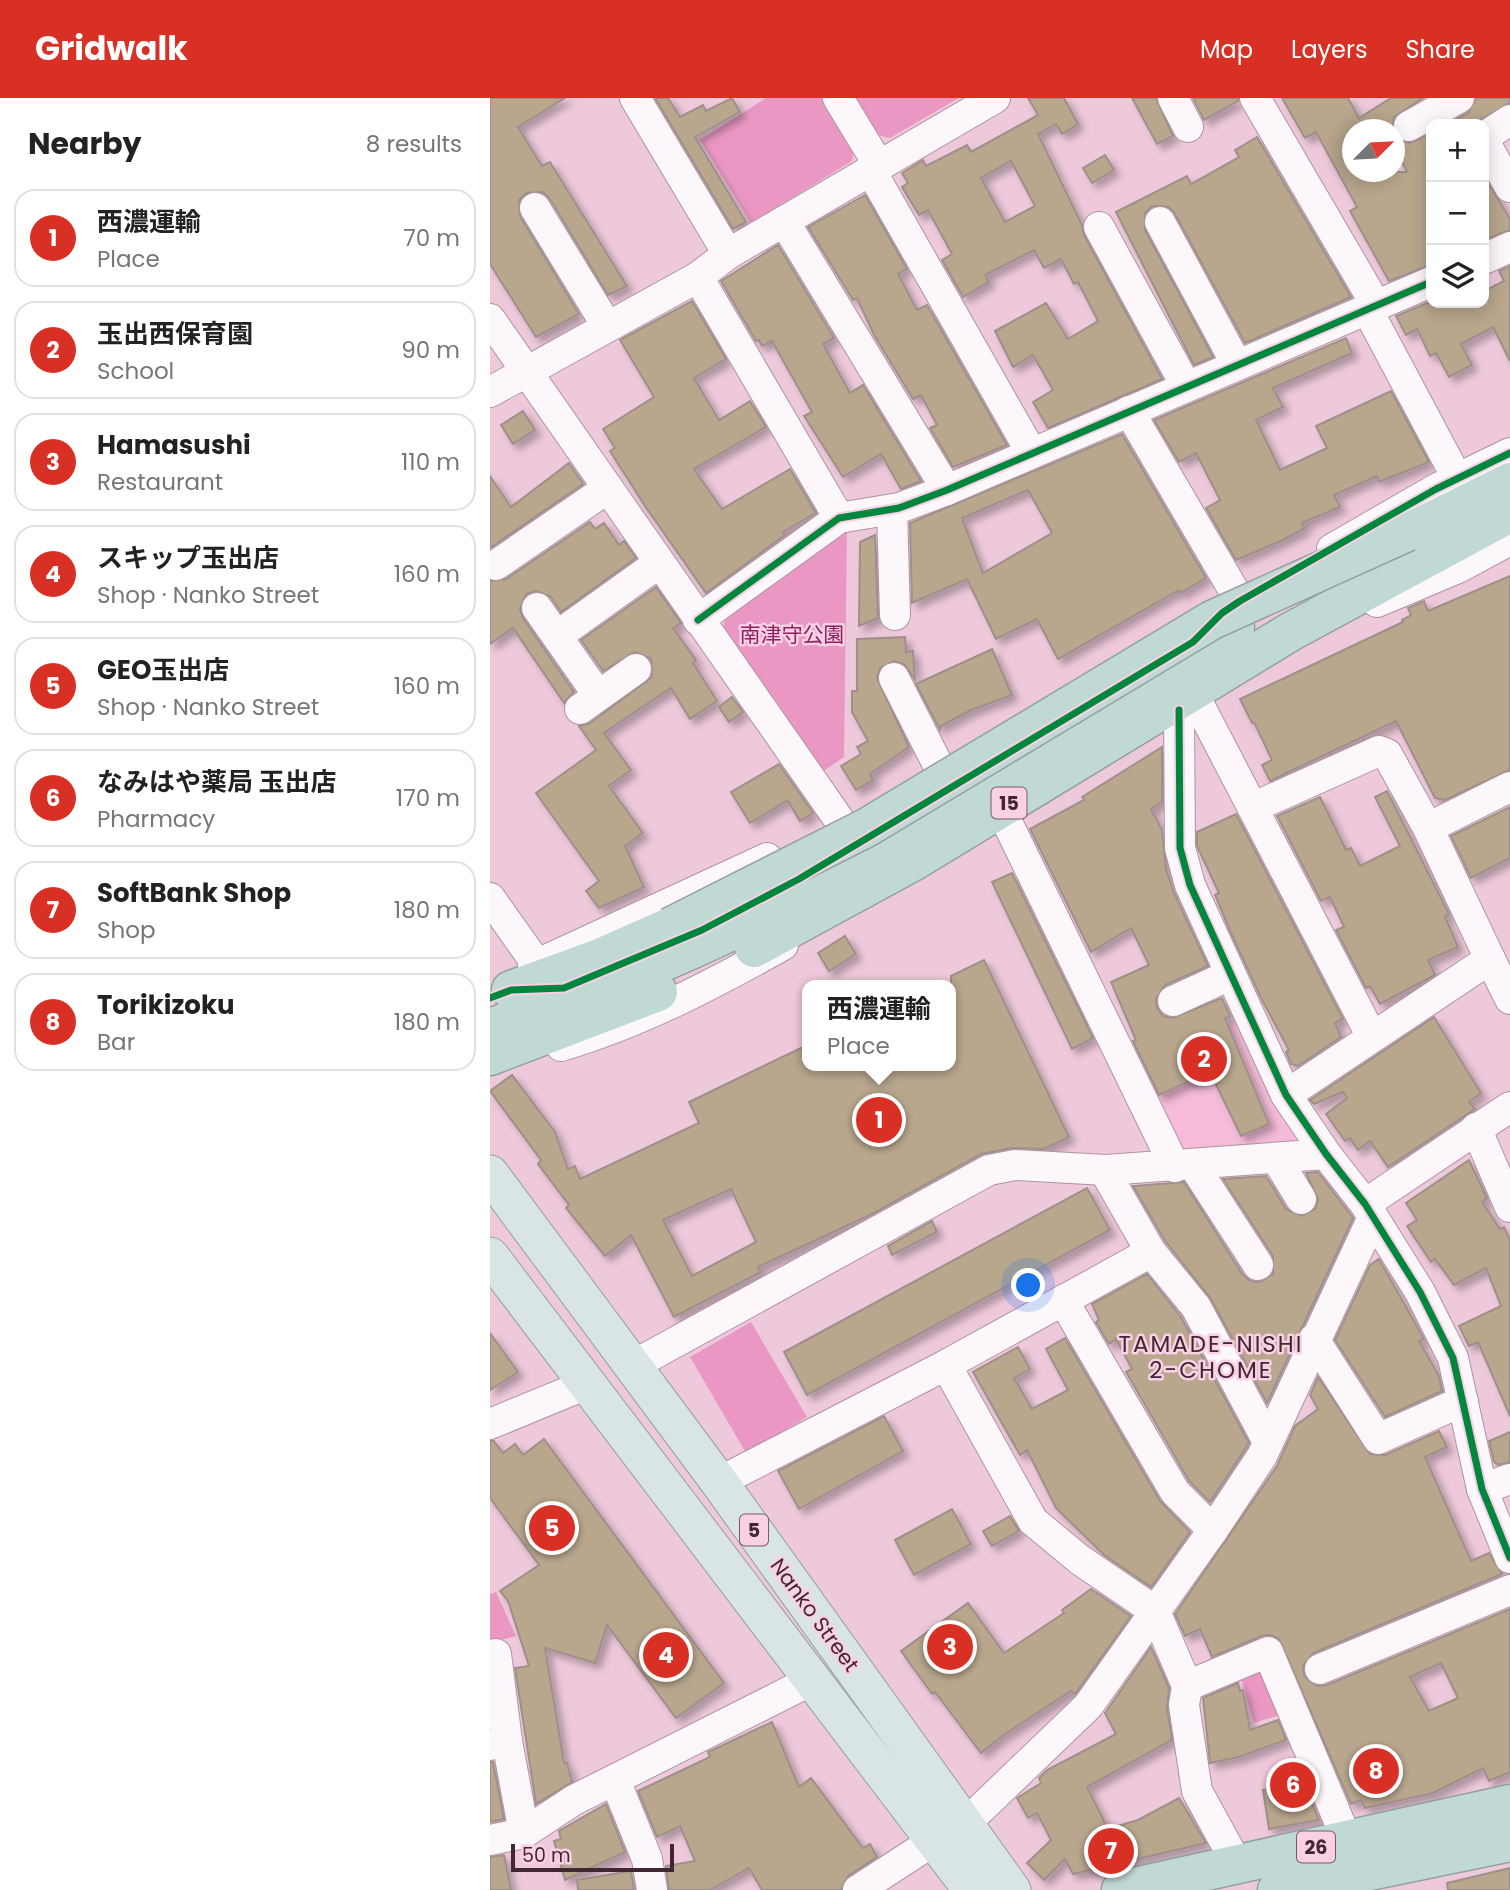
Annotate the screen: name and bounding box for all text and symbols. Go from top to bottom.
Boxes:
text: Gridwalk [35,25,188,72]
text: Map [1200,33,1253,66]
text: Layers [1291,33,1367,66]
text: Share [1405,33,1475,66]
north arrow [1342,119,1405,182]
map controls [1426,119,1489,308]
button: + [1426,119,1489,182]
text: Nearby [28,122,142,165]
text: 8 results [366,128,462,160]
button: − [1426,182,1489,245]
text: 西濃運輸 [97,204,201,240]
text: 1 [49,222,57,254]
text: 70 m [403,222,460,254]
text: Place [97,243,160,275]
button: layers [1426,245,1489,308]
text: 玉出西保育園 [97,316,253,352]
text: 2 [46,334,60,366]
text: 90 m [401,334,460,366]
text: School [97,355,174,387]
text: Hamasushi [97,427,251,463]
text: 3 [46,446,60,478]
text: 110 m [401,446,460,478]
text: Restaurant [97,466,223,498]
text: スキップ玉出店 [97,540,279,576]
text: 4 [45,558,61,590]
text: 160 m [394,558,460,590]
text: Shop · Nanko Street [97,579,319,611]
park label: 南津守公園 [740,620,845,649]
text: GEO玉出店 [97,652,229,688]
text: 5 [46,670,60,702]
text: 160 m [394,670,460,702]
text: Shop · Nanko Street [97,691,319,723]
text: なみはや薬局 玉出店 [97,764,337,800]
text: 6 [46,782,60,814]
text: 170 m [396,782,460,814]
road number: 15 [992,788,1026,818]
text: Pharmacy [97,803,215,835]
text: SoftBank Shop [97,875,291,911]
text: 7 [47,894,59,926]
text: 180 m [394,894,460,926]
text: Shop [97,914,156,946]
popup [802,980,956,1071]
text: Torikizoku [97,987,235,1023]
text: 西濃運輸 [827,991,931,1027]
text: 8 [46,1006,60,1038]
text: 180 m [394,1006,460,1038]
text: Bar [97,1026,135,1058]
text: Place [827,1030,890,1062]
pin: 2 [1181,1033,1227,1085]
pin: 1 [856,1094,902,1146]
your location [1011,1268,1045,1302]
district label: TAMADE-NISHI 2-CHOME [1119,1328,1303,1386]
pin: 5 [529,1502,575,1554]
road number: 5 [740,1514,768,1546]
street label: Nanko Street [764,1552,866,1678]
pin: 3 [927,1621,973,1673]
pin: 4 [643,1629,689,1681]
pin: 8 [1353,1745,1399,1797]
pin: 6 [1270,1759,1316,1811]
pin: 7 [1088,1825,1134,1877]
road number: 26 [1297,1832,1335,1862]
scale bar [511,1841,674,1873]
text: 50 m [522,1842,571,1869]

